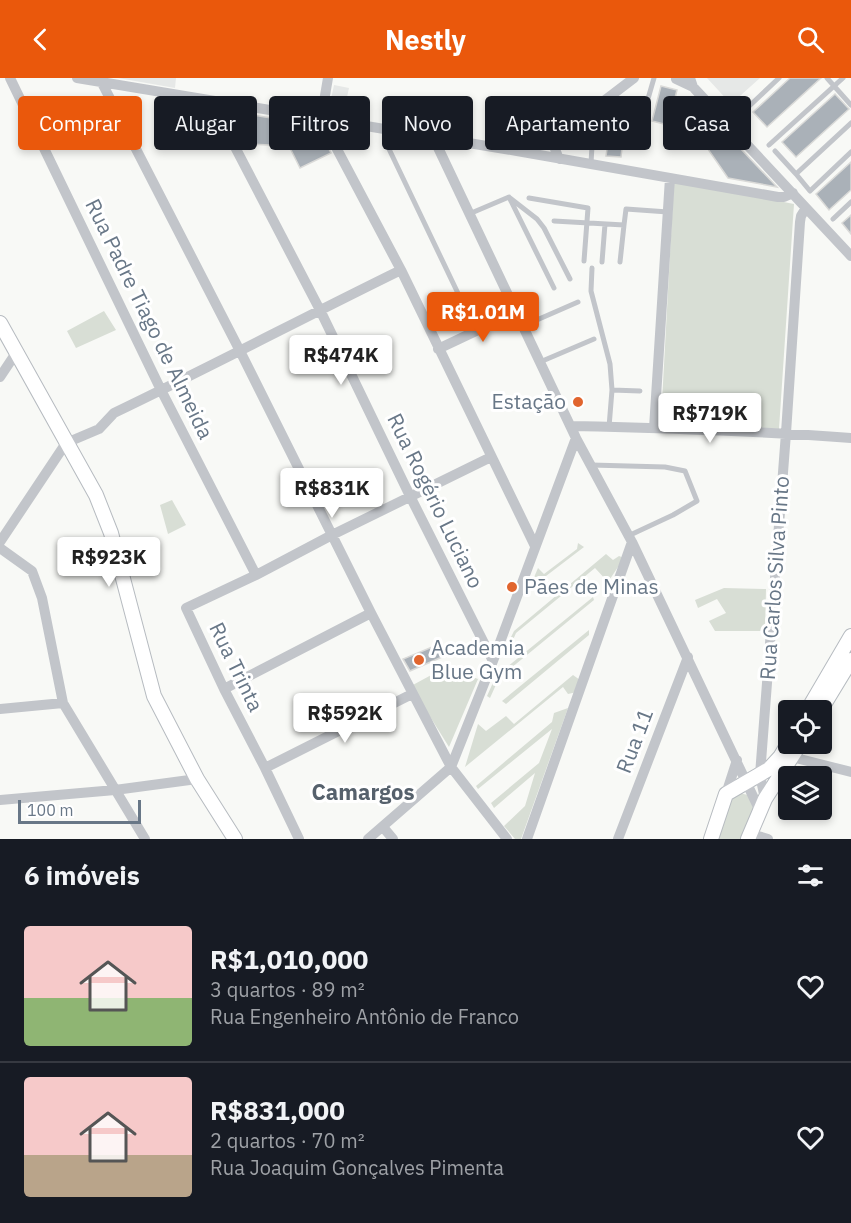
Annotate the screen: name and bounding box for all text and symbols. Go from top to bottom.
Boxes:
text: Nestly [385,22,466,57]
icon: back [24,23,57,56]
icon: search [794,23,827,56]
chip: Comprar [18,96,142,150]
chip: Alugar [154,96,257,150]
chip: Filtros [269,96,370,150]
chip: Novo [382,96,473,150]
chip: Apartamento [485,96,651,150]
chip: Casa [663,96,751,150]
street label: Rua Padre Tiago de Almeida [79,194,220,443]
pin: R$1.01M [428,292,538,343]
text: R$1.01M [441,298,525,325]
pin: R$474K [292,335,390,386]
text: R$474K [303,341,379,368]
place label: Estação [492,387,566,415]
pin: R$719K [661,393,759,444]
marker: Estação [571,395,585,409]
text: R$719K [672,399,748,426]
street label: Rua Rogério Luciano [381,408,490,593]
pin: R$831K [283,468,381,519]
text: R$831K [294,474,370,501]
street label: Rua Carlos Silva Pinto [753,475,795,681]
pin: R$923K [60,537,158,588]
text: R$923K [71,543,147,570]
place label: Pães de Minas [524,572,659,600]
marker: Pães de Minas [505,580,519,594]
street label: Rua Trinta [203,617,271,716]
place label: Academia Blue Gym [431,633,525,685]
marker: Academia Blue Gym [412,653,426,667]
pin: R$592K [296,693,394,744]
text: R$592K [307,699,383,726]
map controls [778,700,832,820]
button: locate [778,700,832,754]
street label: Rua 11 [609,704,659,777]
button: layers [778,766,832,820]
district label: Camargos [311,777,415,806]
scale bar [18,797,141,824]
text: 100 m [27,800,74,820]
text: 6 imóveis [24,858,140,892]
icon: filters [794,859,827,892]
text: R$1,010,000 [210,942,368,976]
icon: home [72,950,144,1022]
icon: heart [794,970,827,1003]
text: 3 quartos · 89 m² [210,976,365,1003]
text: Rua Engenheiro Antônio de Franco [210,1003,519,1030]
text: R$831,000 [210,1093,345,1127]
icon: home [72,1101,144,1173]
icon: heart [794,1121,827,1154]
text: 2 quartos · 70 m² [210,1127,365,1154]
text: Rua Joaquim Gonçalves Pimenta [210,1154,504,1181]

